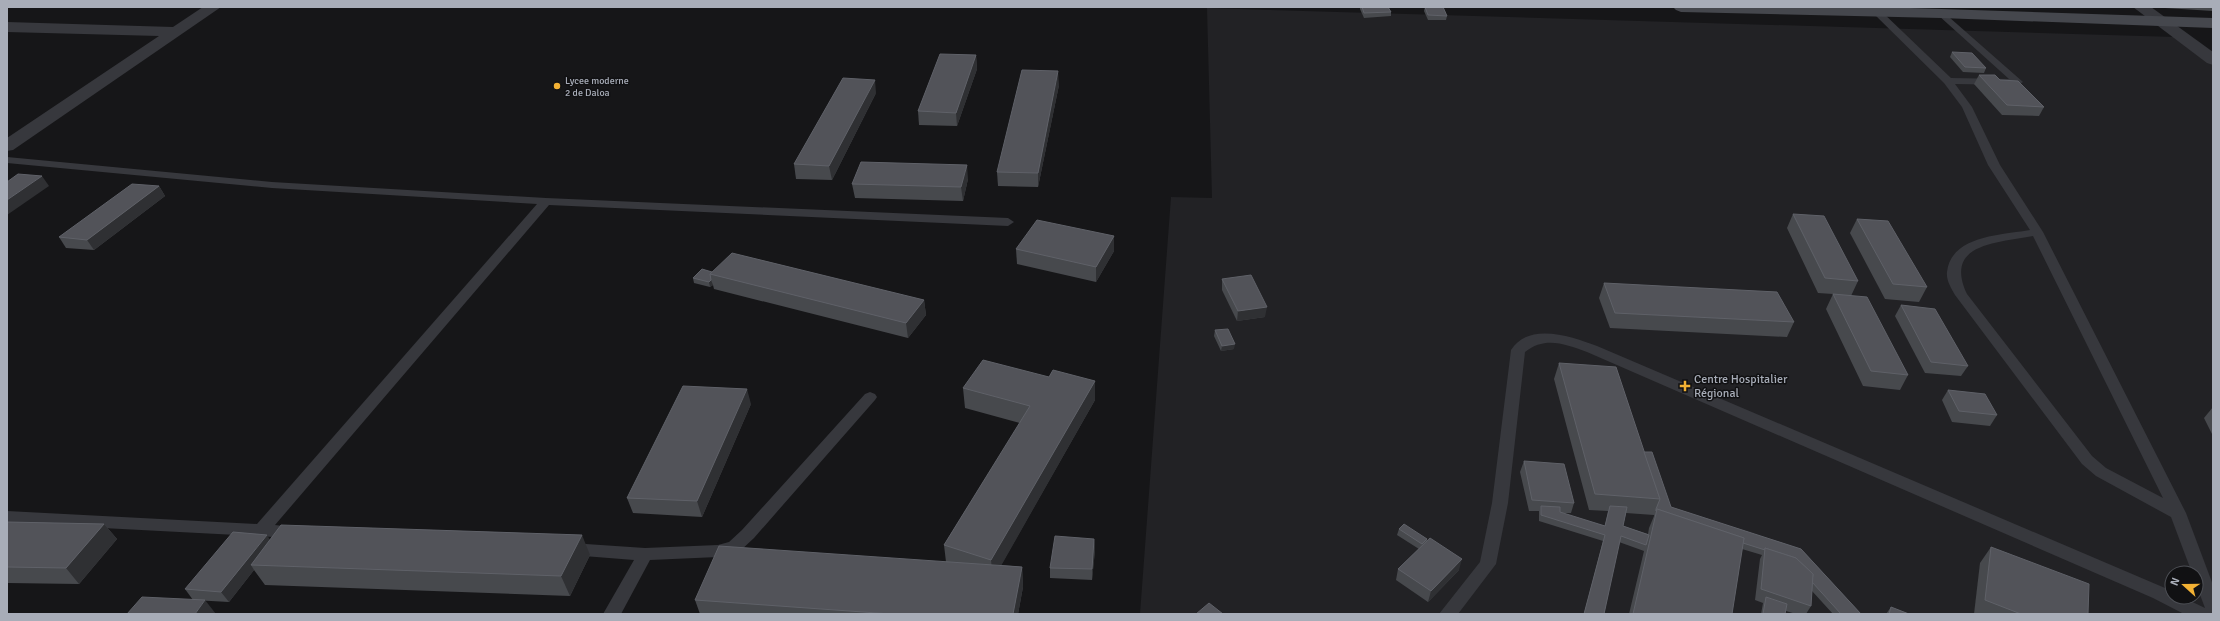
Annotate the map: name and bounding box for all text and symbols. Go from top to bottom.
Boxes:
place label: Lycee moderne 2 de Daloa [565,75,629,99]
marker: Lycee moderne 2 de Daloa [552,81,562,91]
place label: Centre Hospitalier Régional [1694,372,1788,401]
marker: Centre Hospitalier Régional [1679,380,1691,392]
north arrow [2164,565,2204,605]
text: N [2168,576,2183,587]

